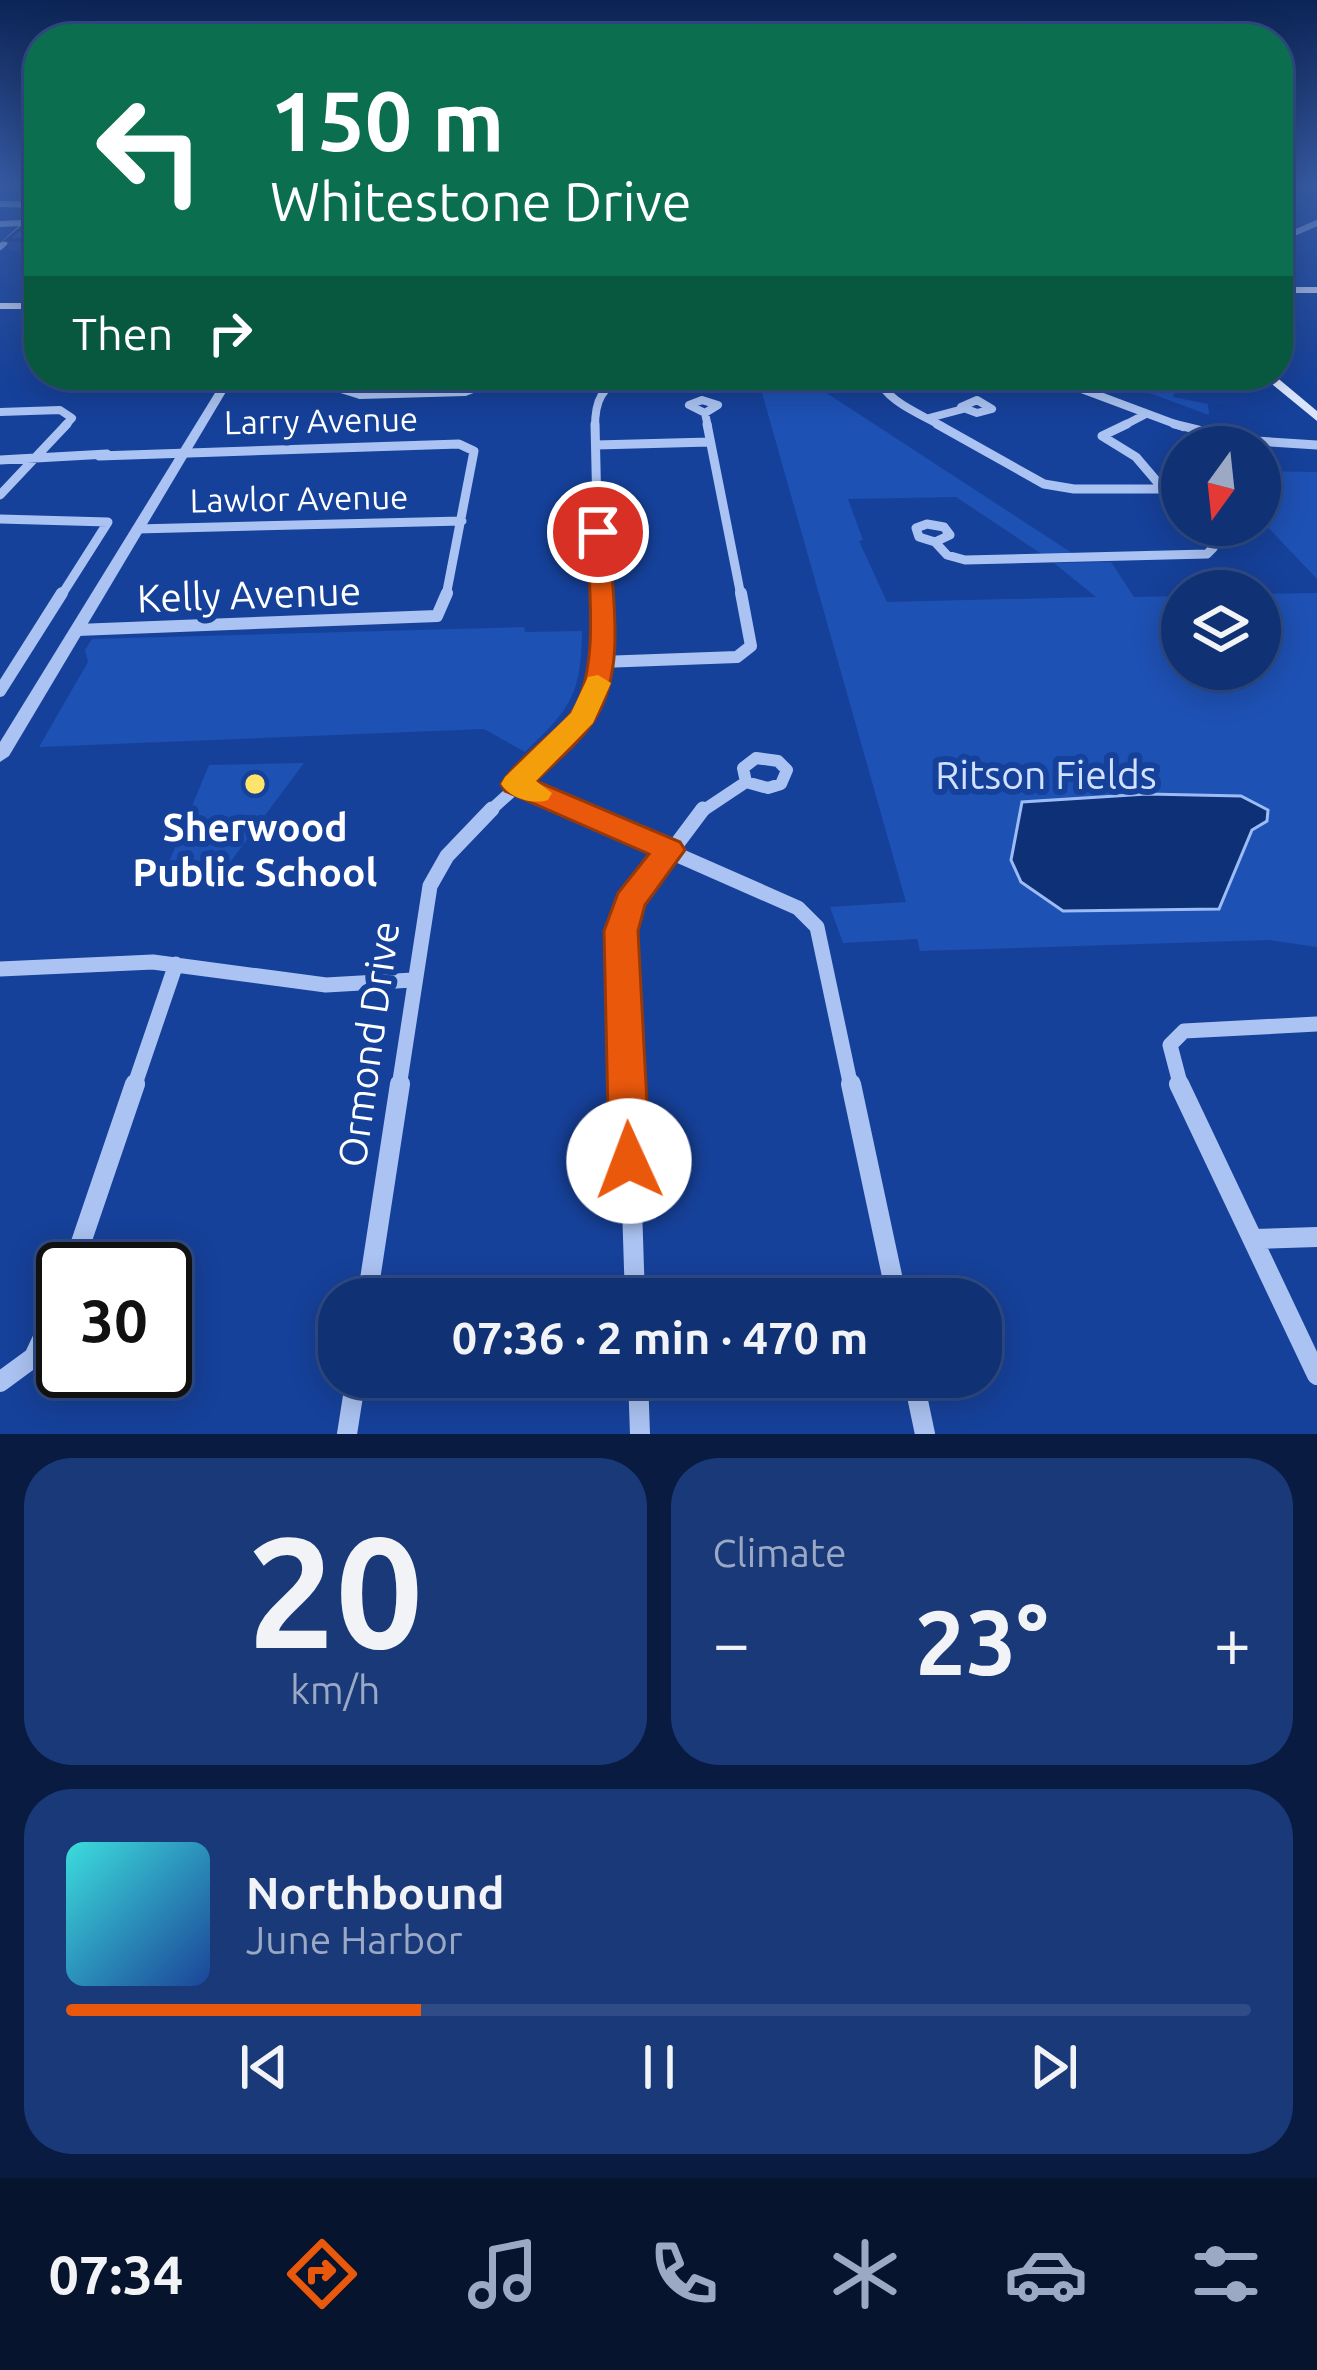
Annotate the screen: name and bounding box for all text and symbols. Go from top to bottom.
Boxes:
icon: left [72,72,228,228]
text: 150 m [270,73,504,167]
text: Whitestone Drive [270,171,692,231]
icon: right [197,300,263,366]
text: Then [72,308,173,359]
street label: Larry Avenue [224,400,418,440]
north arrow [1161,426,1281,546]
map controls [1161,426,1281,690]
street label: Lawlor Avenue [189,478,409,518]
pin [547,481,649,583]
icon: arrive [565,499,631,565]
street label: Kelly Avenue [136,569,362,619]
button: layers [1161,570,1281,690]
park label: Ritson Fields [935,753,1157,796]
marker: Sherwood Public School [242,771,268,797]
place label: Sherwood Public School [133,805,378,893]
street label: Ormond Drive [329,918,407,1170]
position arrow [566,1098,692,1224]
speed limit sign: 30 [36,1242,192,1398]
text: 07:36 · 2 min · 470 m [452,1312,868,1363]
text: 20 [247,1503,423,1677]
text: Climate [713,1531,847,1574]
text: 23° [915,1591,1048,1692]
text: − [713,1605,750,1679]
text: + [1214,1605,1251,1679]
text: km/h [290,1668,380,1711]
text: Northbound [246,1867,505,1918]
text: June Harbor [246,1918,463,1961]
icon: previous [231,2034,297,2100]
icon: pause [626,2034,692,2100]
icon: next [1021,2034,1087,2100]
icon: directions [280,2232,364,2316]
icon: music [461,2232,545,2316]
icon: phone [642,2232,726,2316]
icon: climate [823,2232,907,2316]
icon: car [1004,2232,1088,2316]
icon: filters [1184,2232,1268,2316]
text: 07:34 [48,2244,184,2304]

